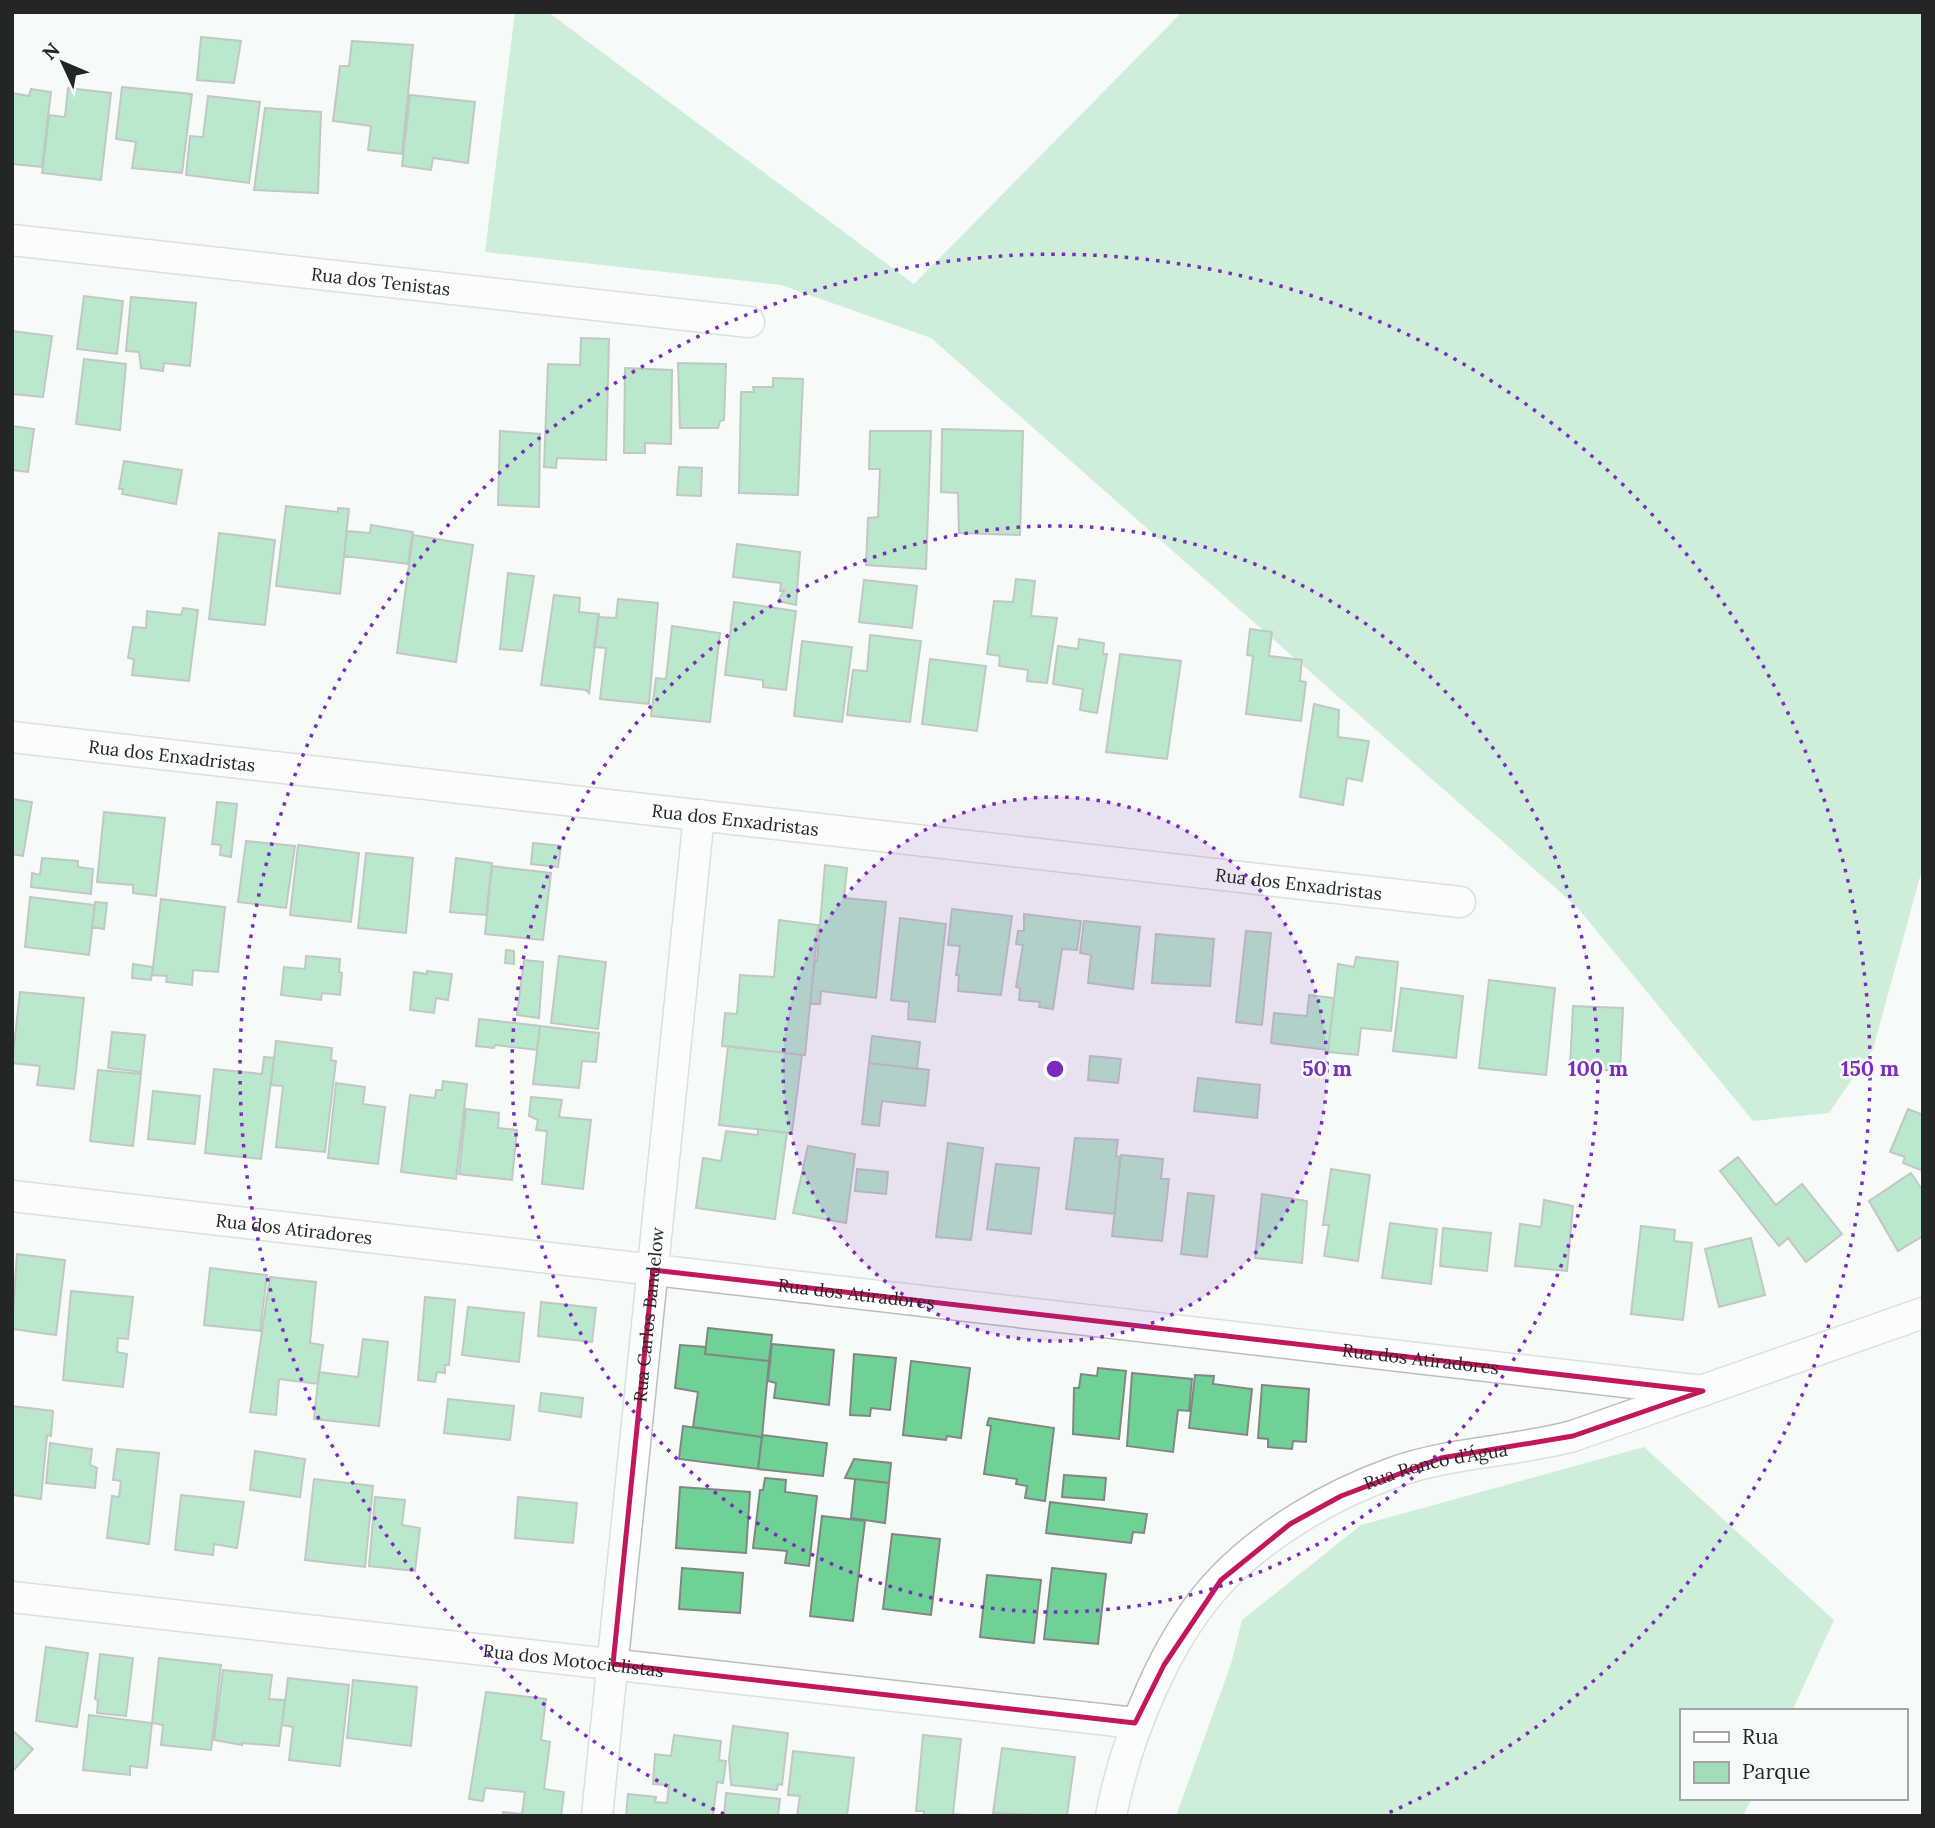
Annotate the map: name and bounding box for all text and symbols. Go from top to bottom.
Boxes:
north arrow [28,28,98,98]
text: N [37,37,65,65]
street label: Rua dos Tenistas [310,262,451,300]
street label: Rua dos Enxadristas [87,734,257,776]
street label: Rua dos Enxadristas [651,798,820,840]
street label: Rua dos Enxadristas [1214,863,1383,905]
text: 50 m [1302,1055,1352,1082]
text: 100 m [1568,1055,1628,1082]
text: 150 m [1841,1055,1899,1082]
centre of rings [1043,1057,1067,1081]
street label: Rua dos Atiradores [214,1208,374,1249]
street label: Rua Carlos Bandelow [628,1225,669,1403]
street label: Rua dos Atiradores [777,1273,936,1314]
street label: Rua dos Atiradores [1341,1338,1500,1379]
street label: Rua Ronco d’Água [1360,1437,1509,1494]
street label: Rua dos Motociclistas [482,1638,665,1682]
legend [1680,1709,1907,1800]
text: Rua [1742,1723,1779,1750]
text: Parque [1742,1758,1810,1785]

